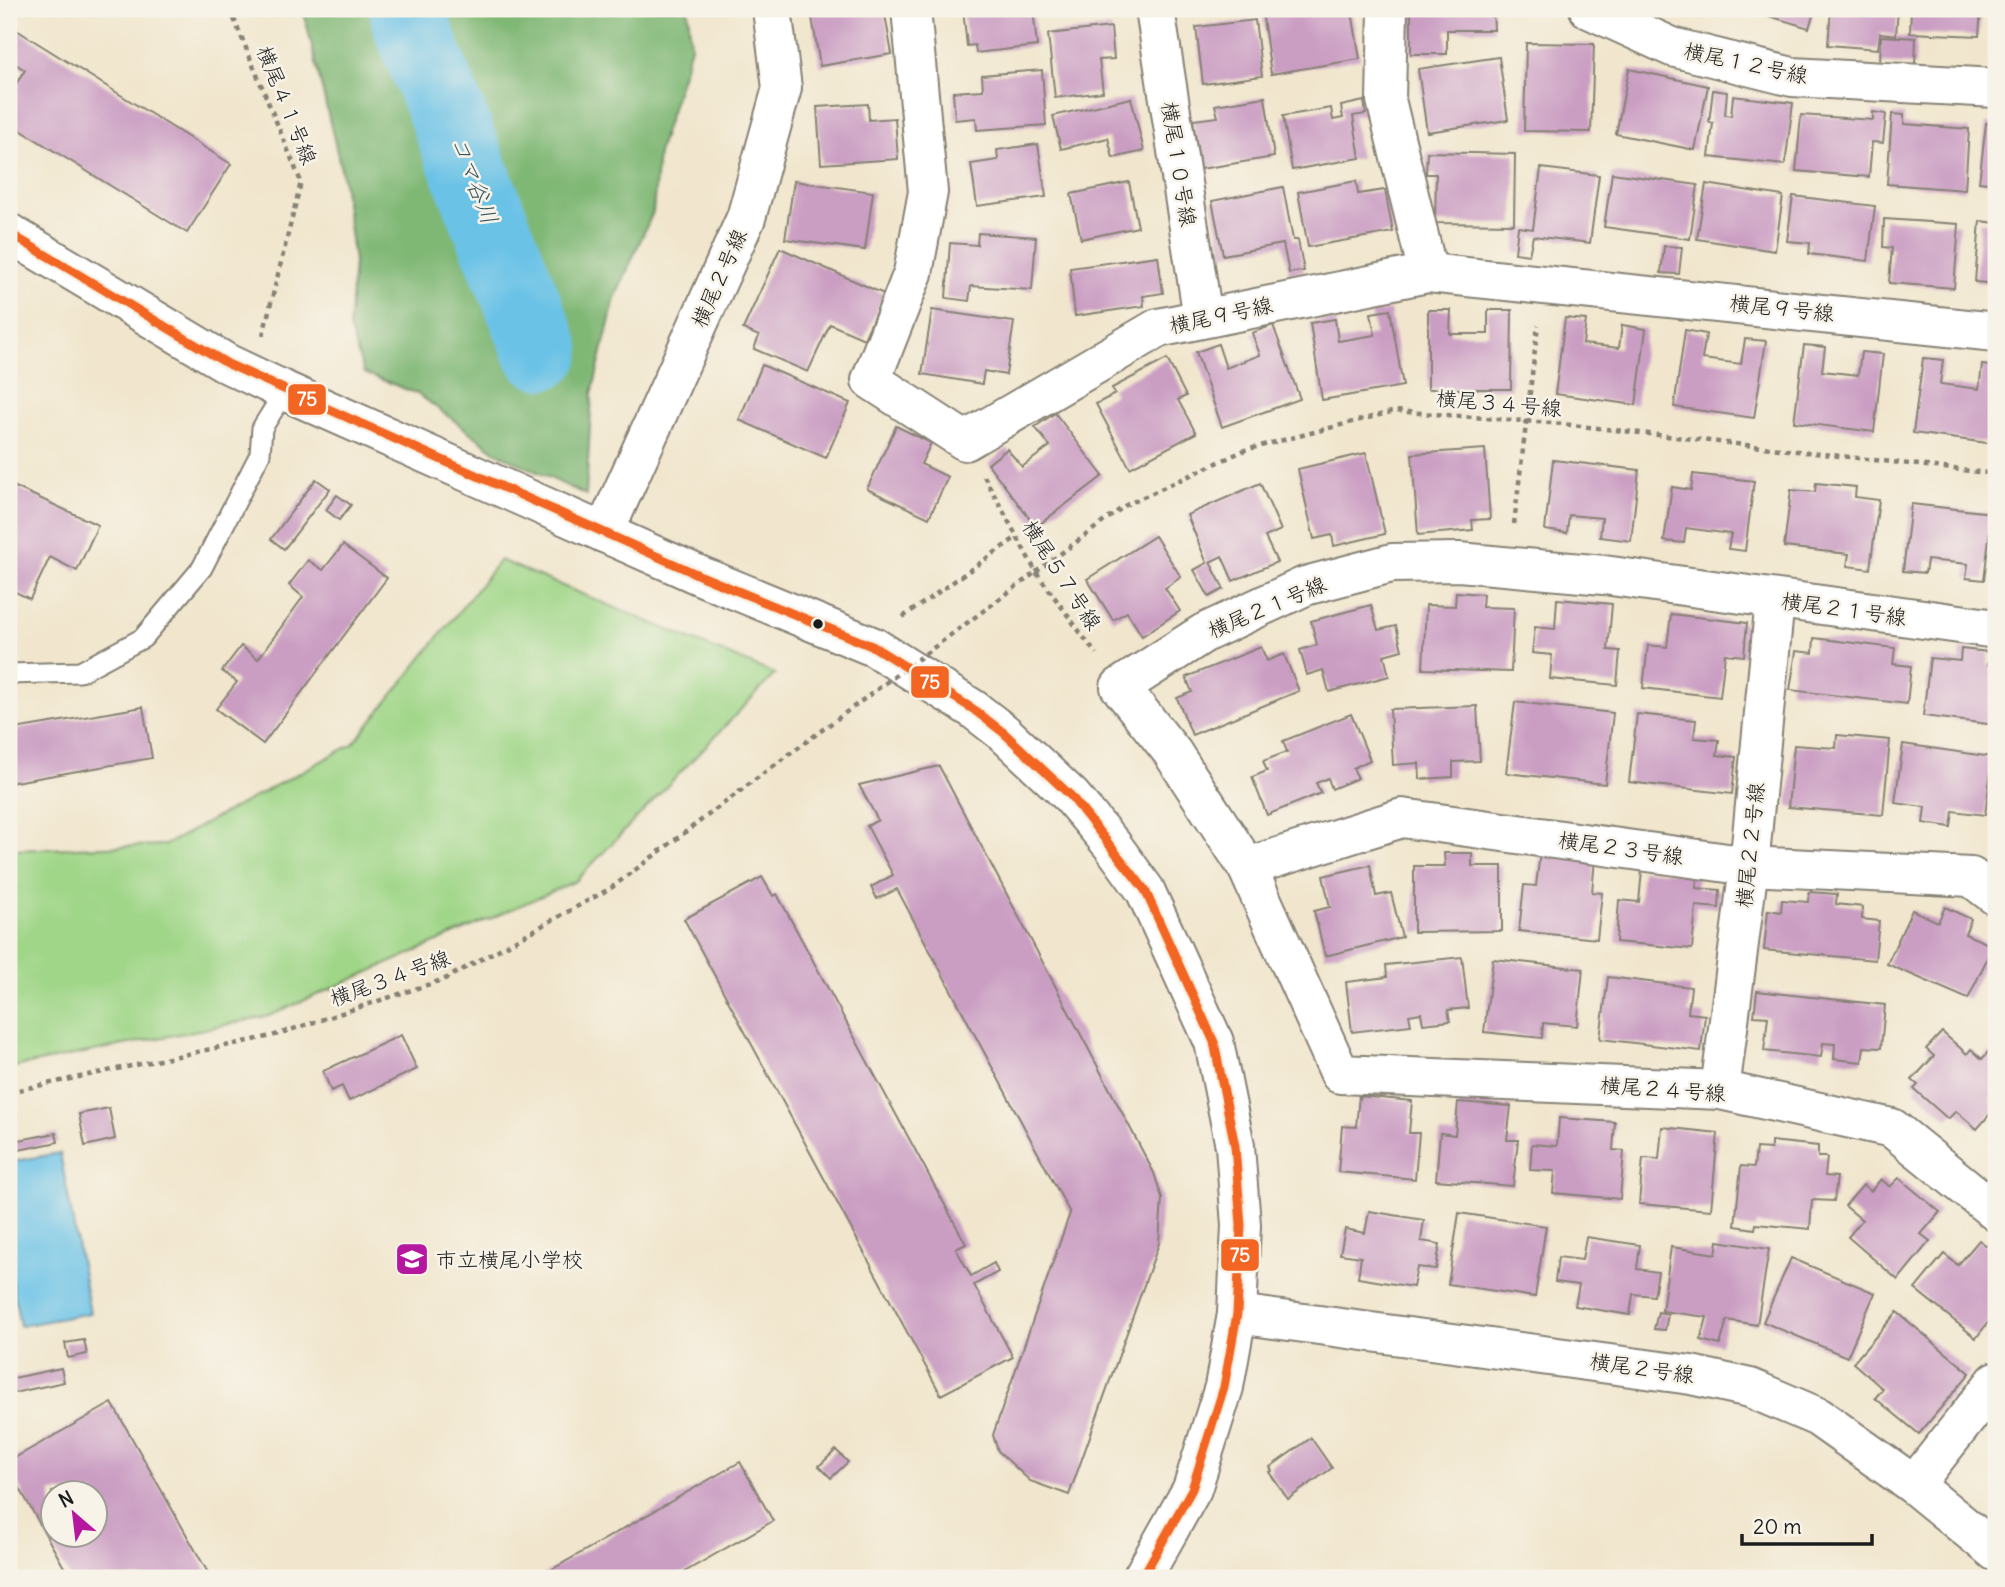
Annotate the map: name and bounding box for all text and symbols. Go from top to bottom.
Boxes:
street label: 横尾１２号線 [1682,37,1810,89]
street label: 横尾４１号線 [251,42,323,168]
street label: 横尾１０号線 [1156,100,1202,228]
water label: コマ谷川 [445,132,505,228]
street label: 横尾２号線 [685,225,753,331]
street label: 横尾９号線 [1728,289,1836,327]
street label: 横尾９号線 [1167,291,1275,339]
line badge: 75 [287,383,327,416]
street label: 横尾３４号線 [1435,384,1563,422]
text: 75 [297,387,317,411]
street label: 横尾５７号線 [1016,515,1108,635]
street label: 横尾２１号線 [1204,570,1330,644]
street label: 横尾２１号線 [1780,587,1908,631]
unlabelled marker [811,617,825,631]
line badge: 75 [910,665,950,699]
text: 75 [920,670,940,694]
street label: 横尾２２号線 [1730,781,1770,909]
street label: 横尾２３号線 [1557,826,1685,870]
street label: 横尾３４号線 [326,944,454,1012]
street label: 横尾２４号線 [1599,1071,1727,1107]
line badge: 75 [1220,1238,1260,1272]
school or university icon: 市立横尾小学校 [393,1240,431,1278]
text: 75 [1230,1243,1250,1267]
place label: 市立横尾小学校 [436,1246,583,1273]
street label: 横尾２号線 [1588,1347,1696,1389]
north arrow [38,1478,108,1548]
text: N [55,1485,77,1513]
scale bar [1742,1503,1872,1547]
text: 20 m [1753,1513,1802,1540]

